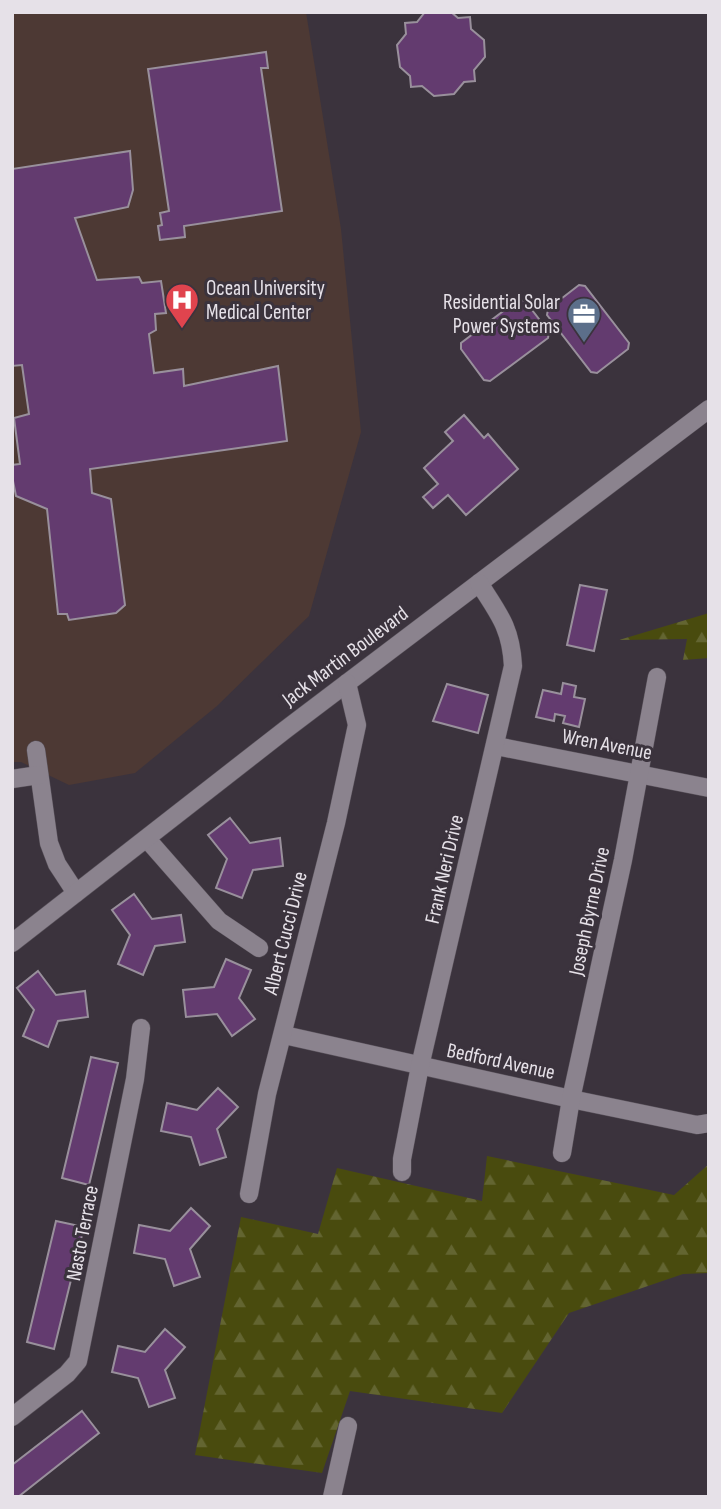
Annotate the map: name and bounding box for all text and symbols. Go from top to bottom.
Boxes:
place label: Ocean University Medical Center [206,276,325,325]
hospital icon: Ocean University Medical Center [163,281,201,330]
place label: Residential Solar Power Systems [443,290,560,339]
office icon: Residential Solar Power Systems [565,295,603,344]
street label: Jack Martin Boulevard [277,601,413,712]
street label: Wren Avenue [560,724,654,765]
street label: Frank Neri Drive [420,812,469,926]
street label: Joseph Byrne Drive [563,845,615,979]
street label: Albert Cucci Drive [258,869,313,998]
street label: Bedford Avenue [444,1038,557,1085]
street label: Nasto Terrace [61,1183,104,1283]

